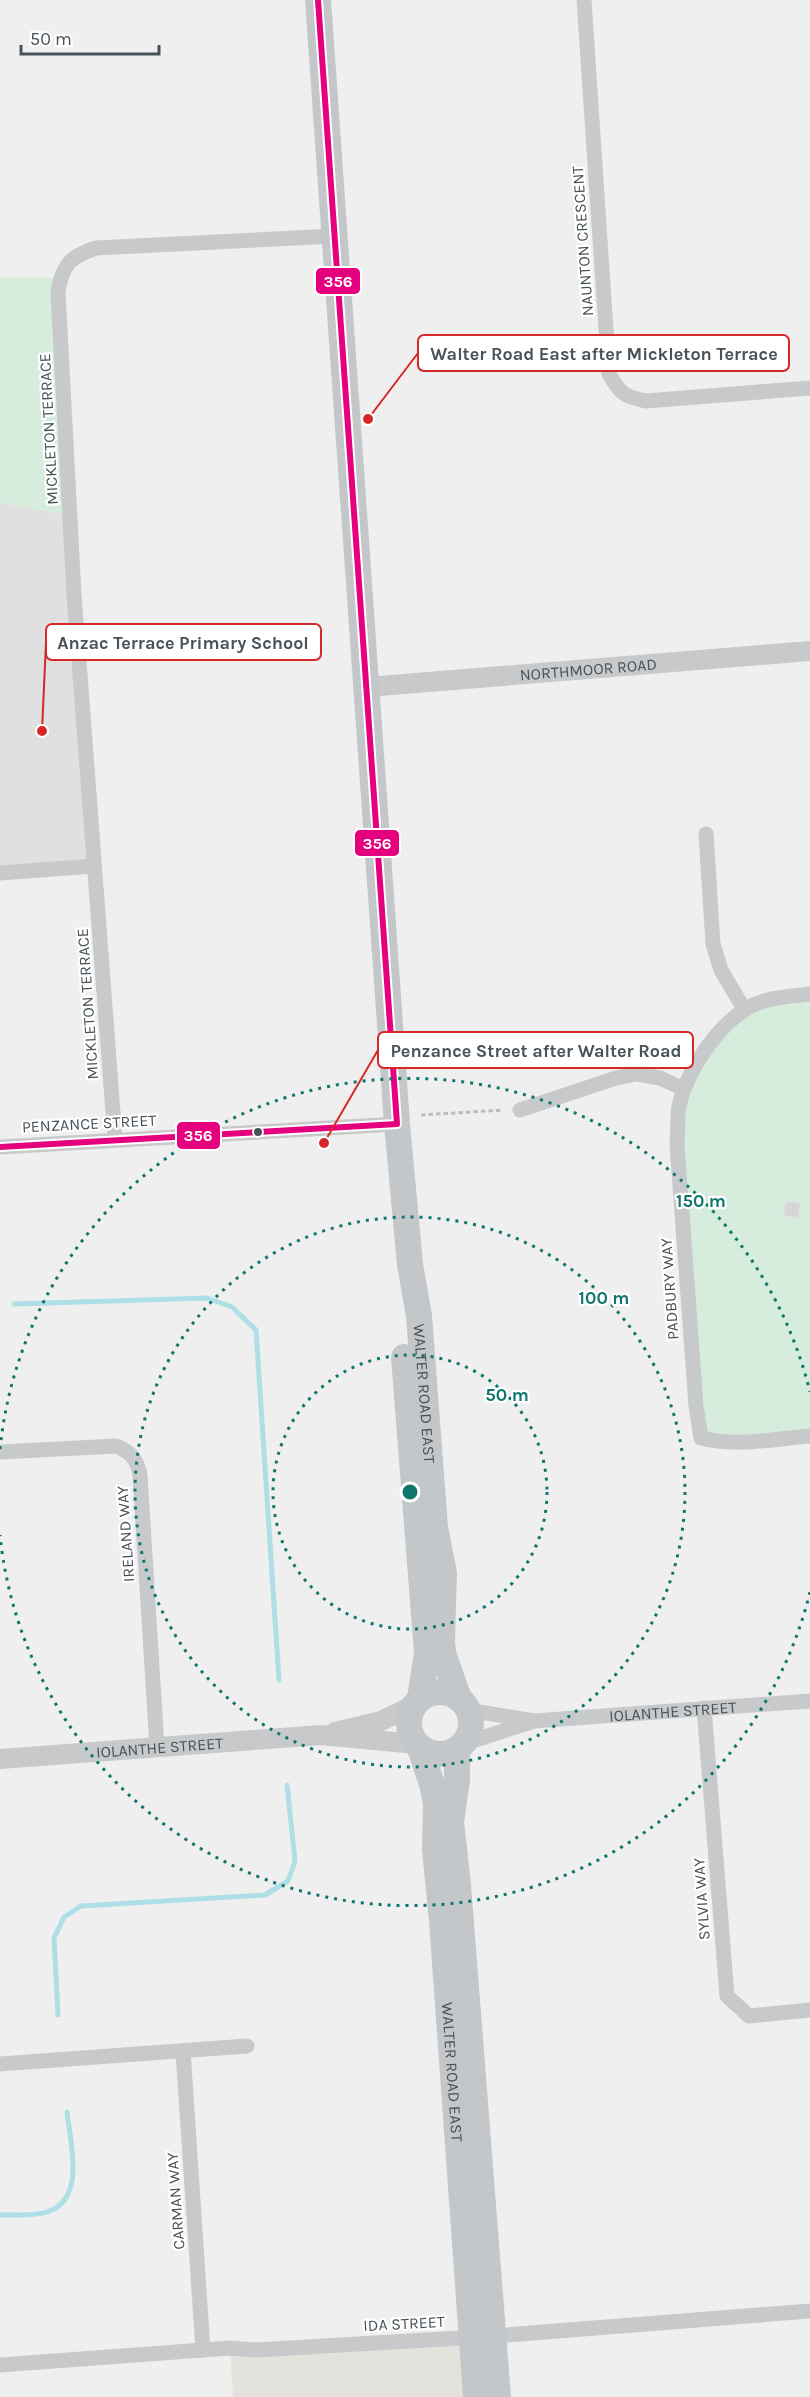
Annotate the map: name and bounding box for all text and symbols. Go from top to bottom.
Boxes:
scale bar [21,18,159,56]
text: 50 m [30,28,72,50]
street label: NAUNTON CRESCENT [568,165,597,317]
line badge: 356 [315,267,361,295]
text: 356 [324,272,352,291]
callout: Walter Road East after Mickleton Terrace [418,335,789,371]
text: Walter Road East after Mickleton Terrace [430,343,778,365]
street label: MICKLETON TERRACE [35,353,62,505]
callout: Anzac Terrace Primary School [46,624,321,660]
text: Anzac Terrace Primary School [57,632,309,654]
street label: NORTHMOOR ROAD [519,654,658,685]
line badge: 356 [354,829,400,857]
text: 356 [363,834,391,853]
street label: MICKLETON TERRACE [73,928,102,1080]
callout: Penzance Street after Walter Road [378,1032,693,1068]
text: Penzance Street after Walter Road [390,1040,682,1062]
street label: PENZANCE STREET [21,1110,157,1137]
line badge: 356 [176,1121,221,1150]
text: 356 [184,1126,212,1145]
unlabelled marker [252,1126,264,1138]
text: 150 m [676,1190,726,1212]
street label: PADBURY WAY [656,1237,683,1341]
text: 100 m [579,1287,629,1309]
street label: WALTER ROAD EAST [410,1323,439,1464]
text: 50 m [485,1384,529,1406]
centre of rings [400,1482,420,1502]
street label: IRELAND WAY [113,1485,138,1583]
street label: IOLANTHE STREET [608,1697,737,1726]
street label: IOLANTHE STREET [95,1733,224,1762]
street label: SYLVIA WAY [689,1857,714,1941]
street label: WALTER ROAD EAST [438,2001,467,2142]
street label: CARMAN WAY [163,2151,188,2250]
street label: IDA STREET [363,2312,445,2335]

